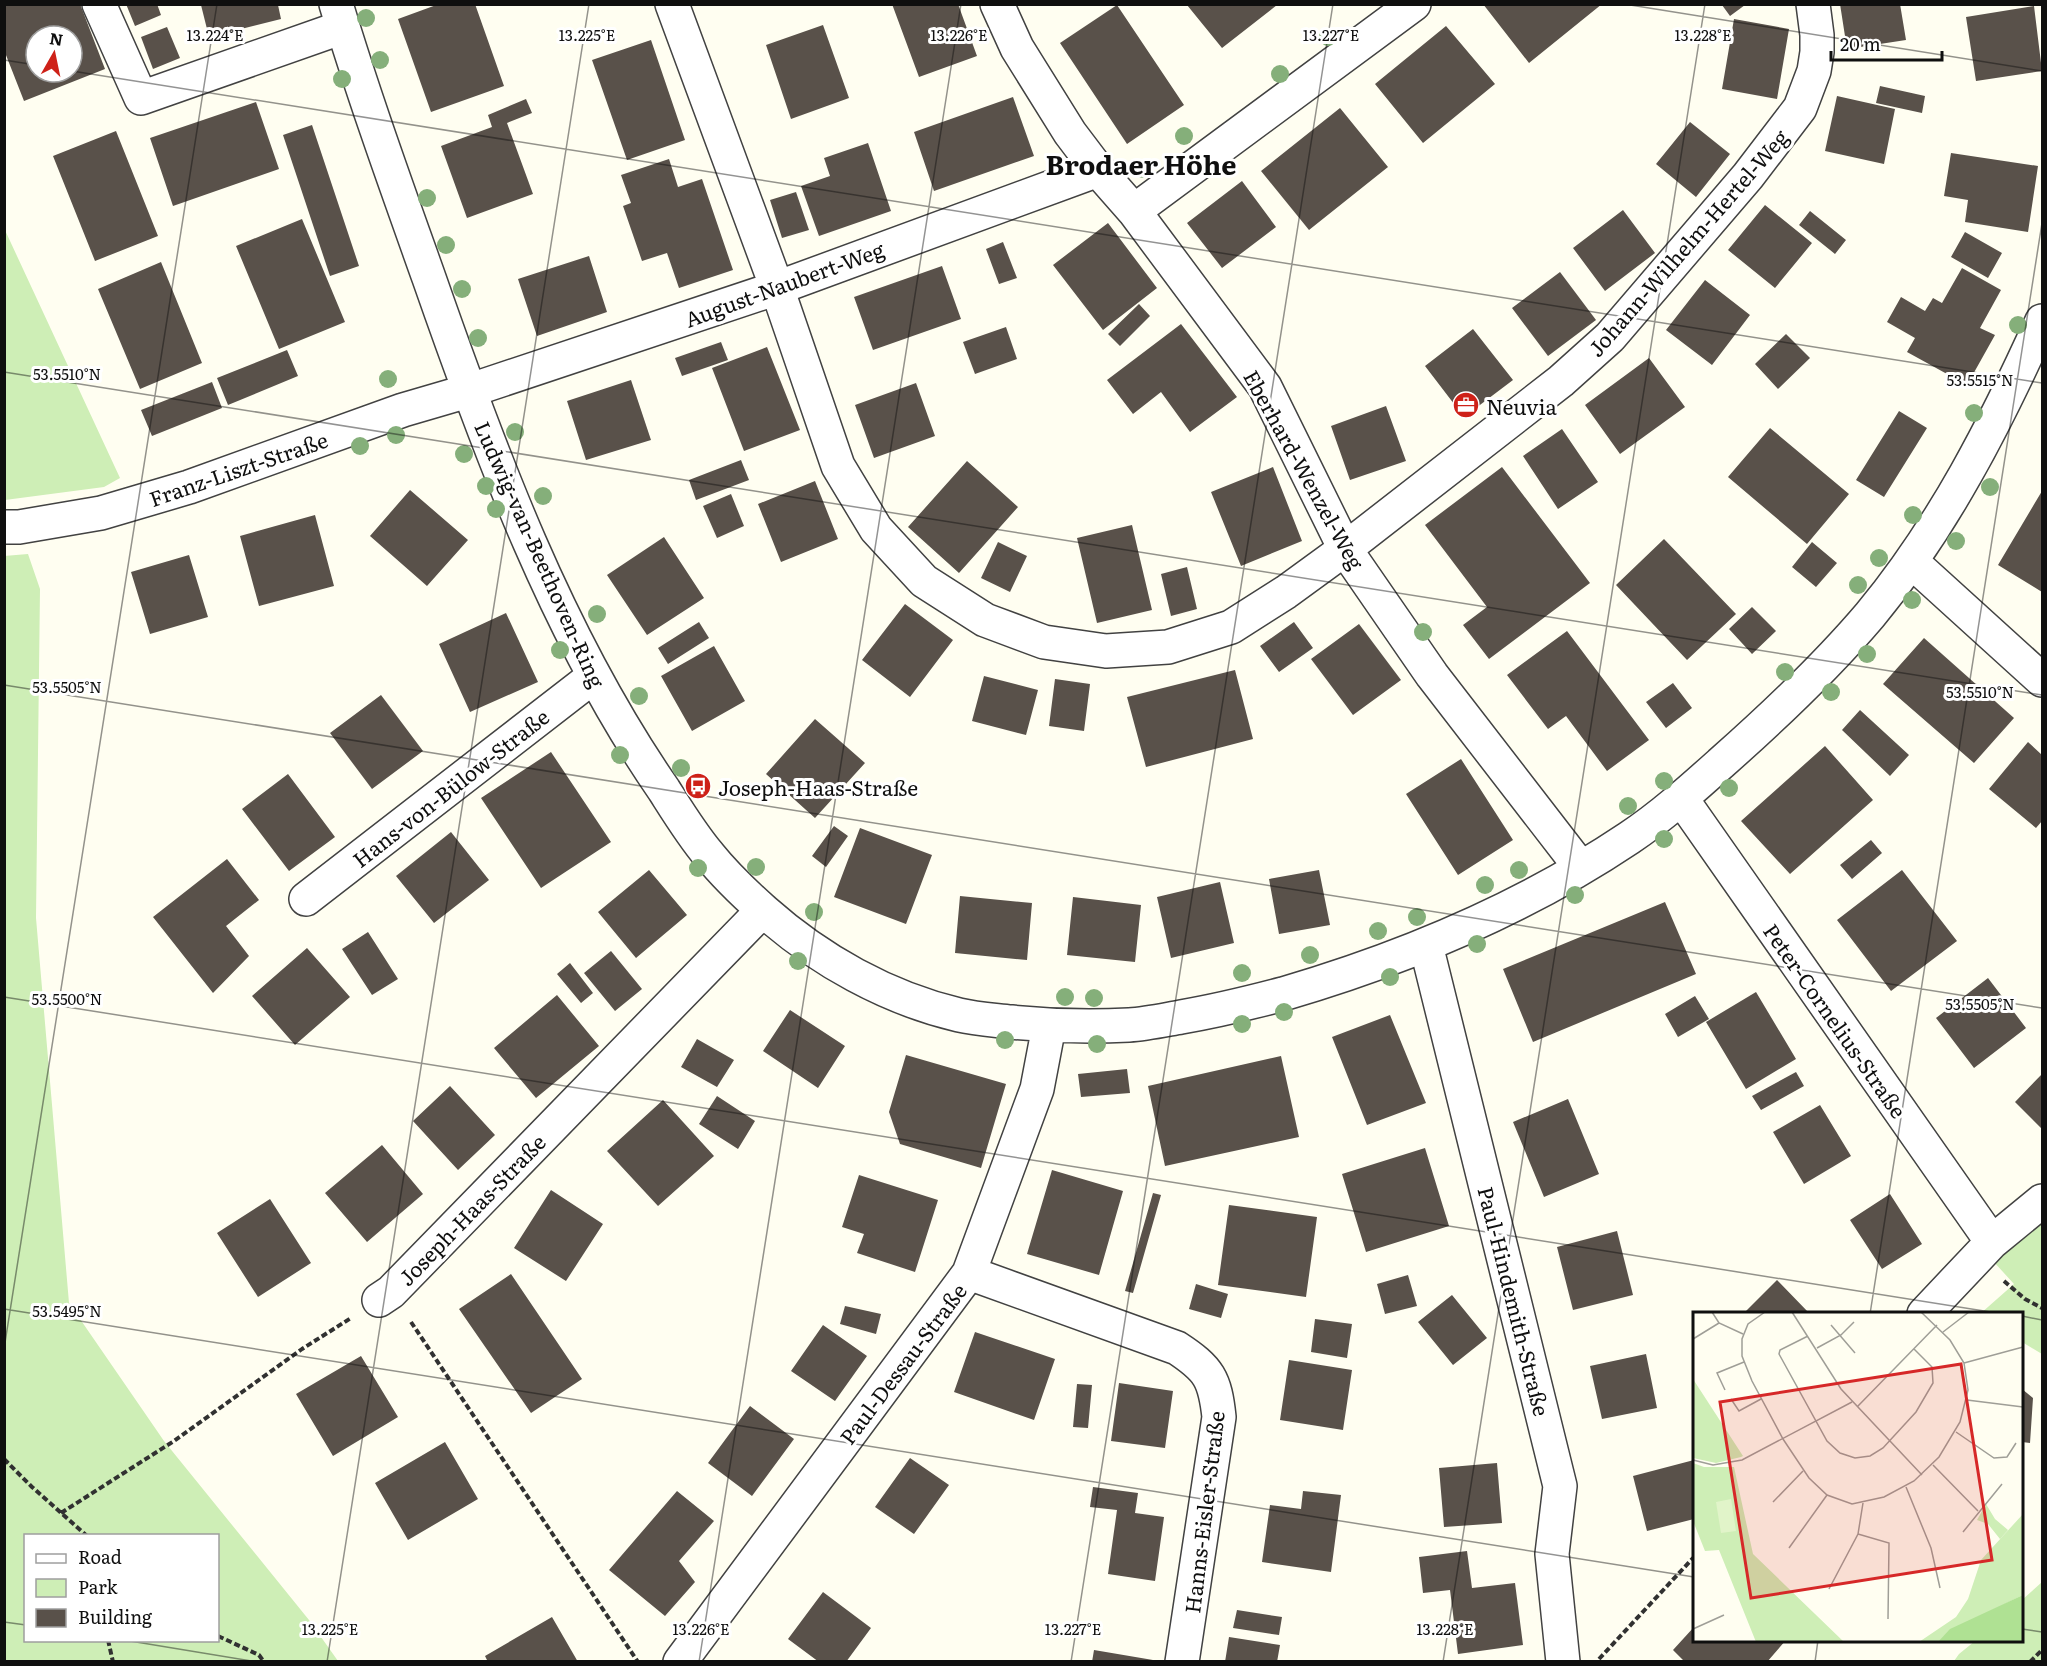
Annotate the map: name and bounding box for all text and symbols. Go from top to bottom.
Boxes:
text: 13.224°E [187,23,243,46]
text: 13.225°E [559,23,615,46]
text: 13.226°E [931,23,988,46]
text: 13.227°E [1303,23,1359,46]
text: 13.228°E [1674,23,1732,46]
north arrow [24,24,84,84]
scale bar [1831,24,1942,62]
text: N [48,25,65,51]
text: 20 m [1840,30,1881,57]
street label: Johann-Wilhelm-Hertel-Weg [1580,121,1795,362]
district label: Brodaer Höhe [1045,143,1237,183]
street label: August-Naubert-Weg [680,232,888,334]
text: 53.5510°N [33,362,101,385]
street label: Eberhard-Wenzel-Weg [1237,364,1373,575]
text: 53.5515°N [1946,368,2014,391]
office icon: Neuvia [1451,390,1481,420]
place label: Neuvia [1486,390,1557,421]
street label: Ludwig-van-Beethoven-Ring [468,416,614,692]
street label: Franz-Liszt-Straße [145,423,332,513]
text: 53.5505°N [32,675,102,698]
text: 53.5510°N [1946,680,2014,703]
street label: Hans-von-Bülow-Straße [345,700,555,874]
bus stop icon: Joseph-Haas-Straße [683,771,713,801]
place label: Joseph-Haas-Straße [718,771,918,802]
street label: Peter-Cornelius-Straße [1757,916,1915,1124]
text: 53.5500°N [32,987,102,1010]
text: 53.5505°N [1945,992,2015,1015]
street label: Joseph-Haas-Straße [390,1126,552,1292]
street label: Paul-Hindemith-Straße [1471,1183,1559,1419]
street label: Paul-Dessau-Straße [831,1276,973,1450]
text: 53.5495°N [32,1299,102,1322]
inset map [1693,1312,2023,1642]
street label: Hanns-Eisler-Straße [1175,1409,1231,1615]
legend [24,1534,219,1642]
text: Road [78,1543,122,1570]
text: Park [78,1573,119,1600]
text: Building [78,1603,153,1630]
text: 13.225°E [302,1617,358,1640]
text: 13.226°E [673,1617,730,1640]
text: 13.227°E [1045,1617,1101,1640]
text: 13.228°E [1416,1617,1474,1640]

